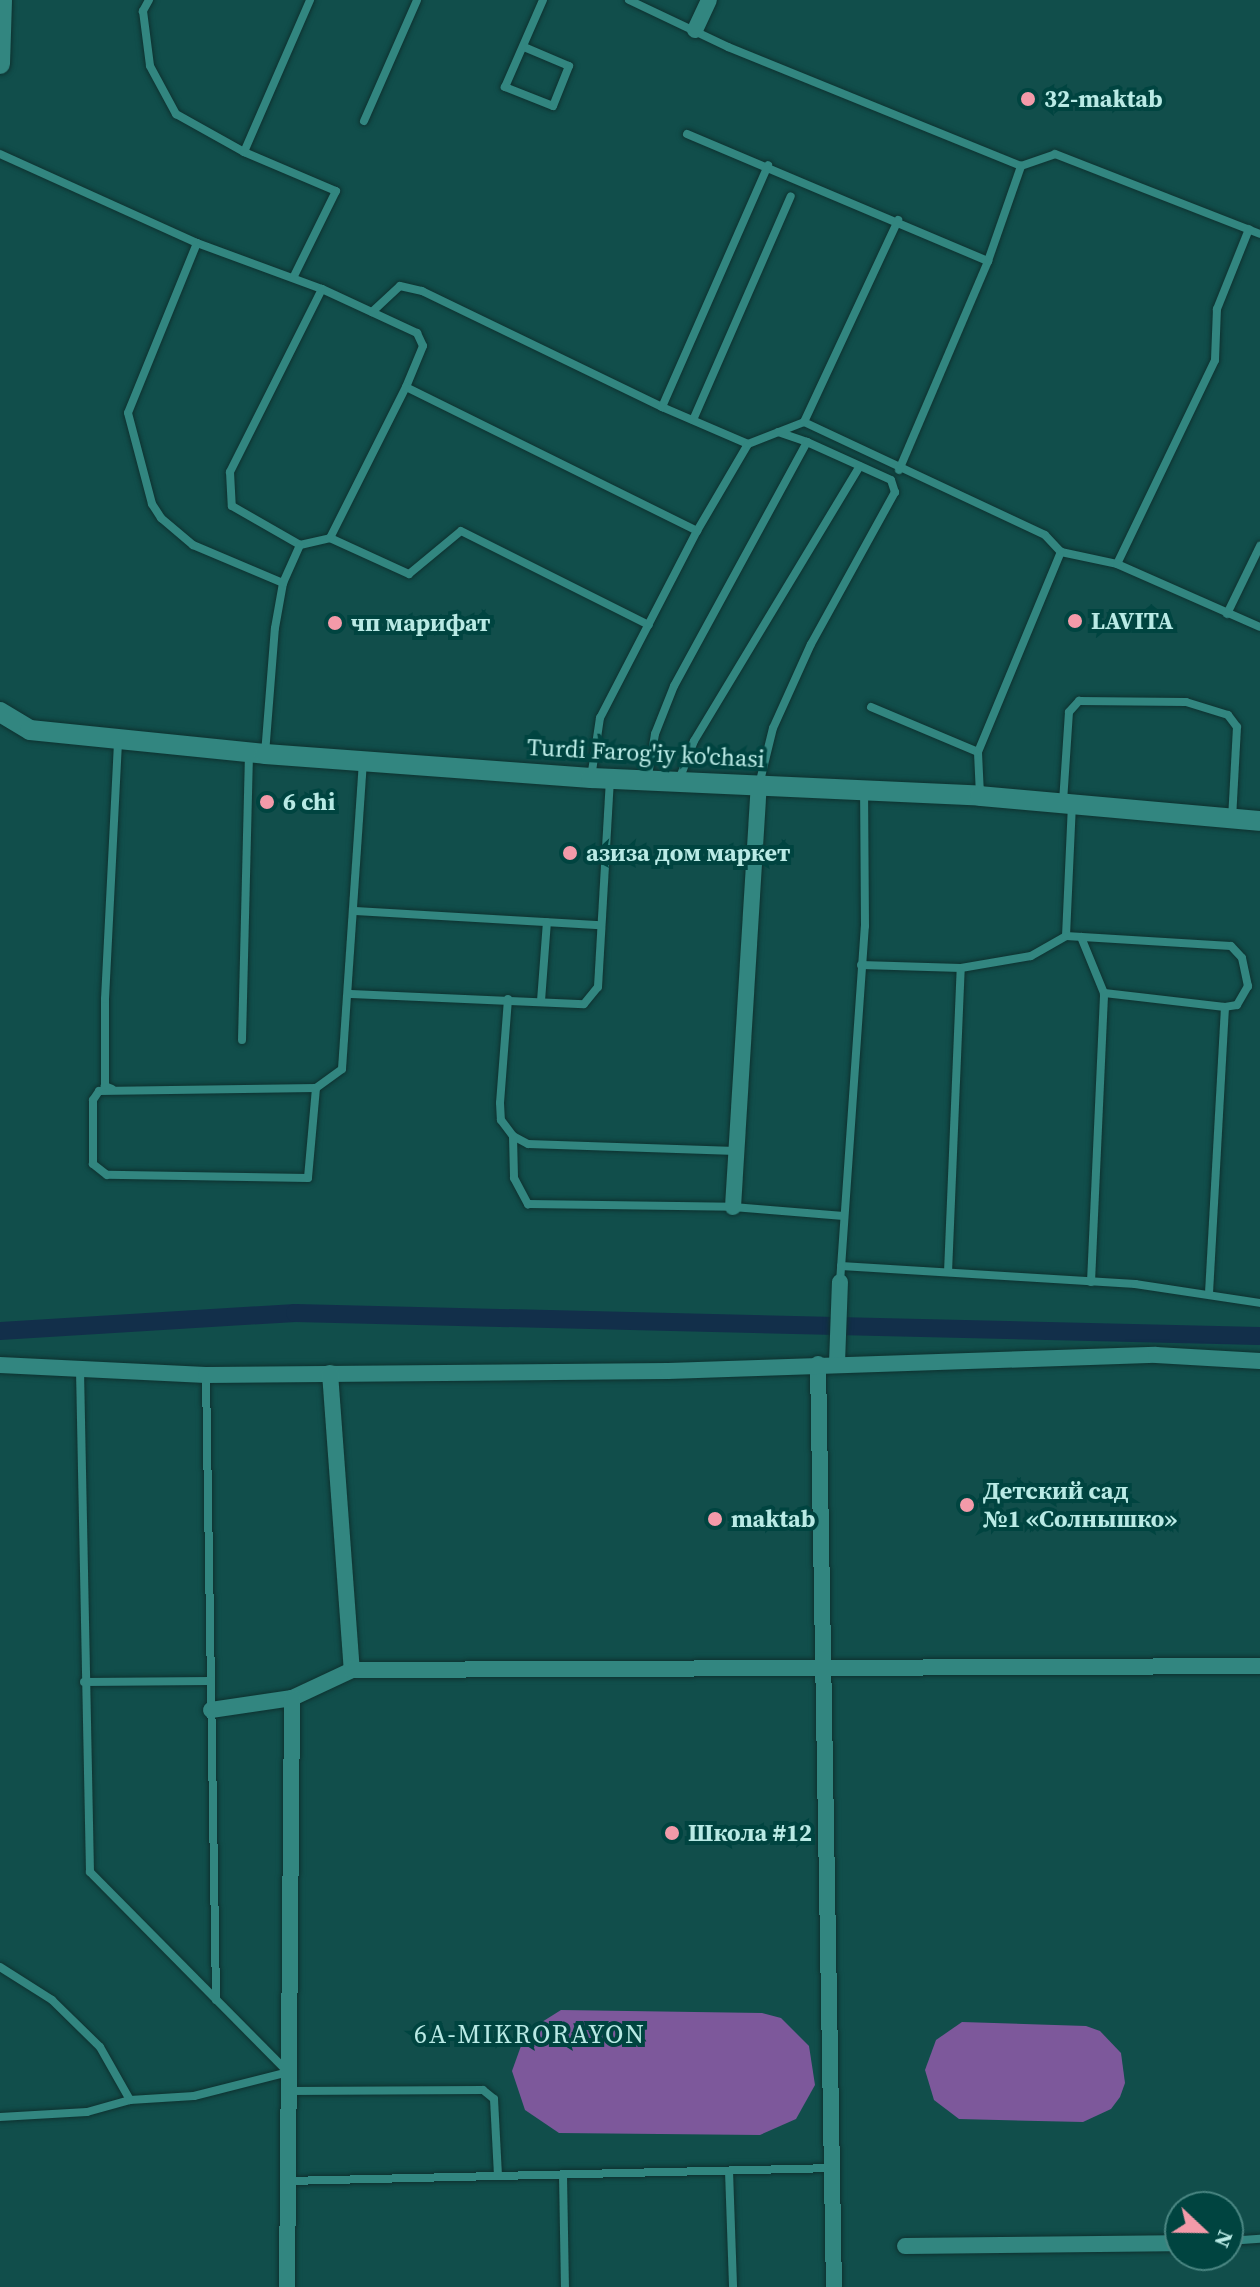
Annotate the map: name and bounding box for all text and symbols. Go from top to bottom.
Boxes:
place label: 32-maktab [1044,85,1163,113]
marker: 32-maktab [1019,90,1037,108]
place label: LAVITA [1091,607,1173,635]
place label: чп марифат [351,609,490,637]
marker: LAVITA [1066,612,1084,630]
marker: чп марифат [326,614,344,632]
street label: Turdi Farog'iy ko'chasi [526,732,766,774]
place label: 6 chi [283,788,335,816]
marker: 6 chi [258,793,276,811]
place label: азиза дом маркет [586,839,790,867]
marker: азиза дом маркет [561,844,579,862]
place label: Детский сад №1 «Солнышко» [983,1477,1177,1533]
marker: Детский сад №1 «Солнышко» [958,1496,976,1514]
place label: maktab [731,1505,816,1533]
marker: maktab [706,1510,724,1528]
place label: Школа #12 [688,1819,812,1847]
marker: Школа #12 [663,1824,681,1842]
district label: 6A-MIKRORAYON [414,2019,646,2051]
north arrow [1164,2191,1244,2271]
text: N [1207,2226,1241,2252]

